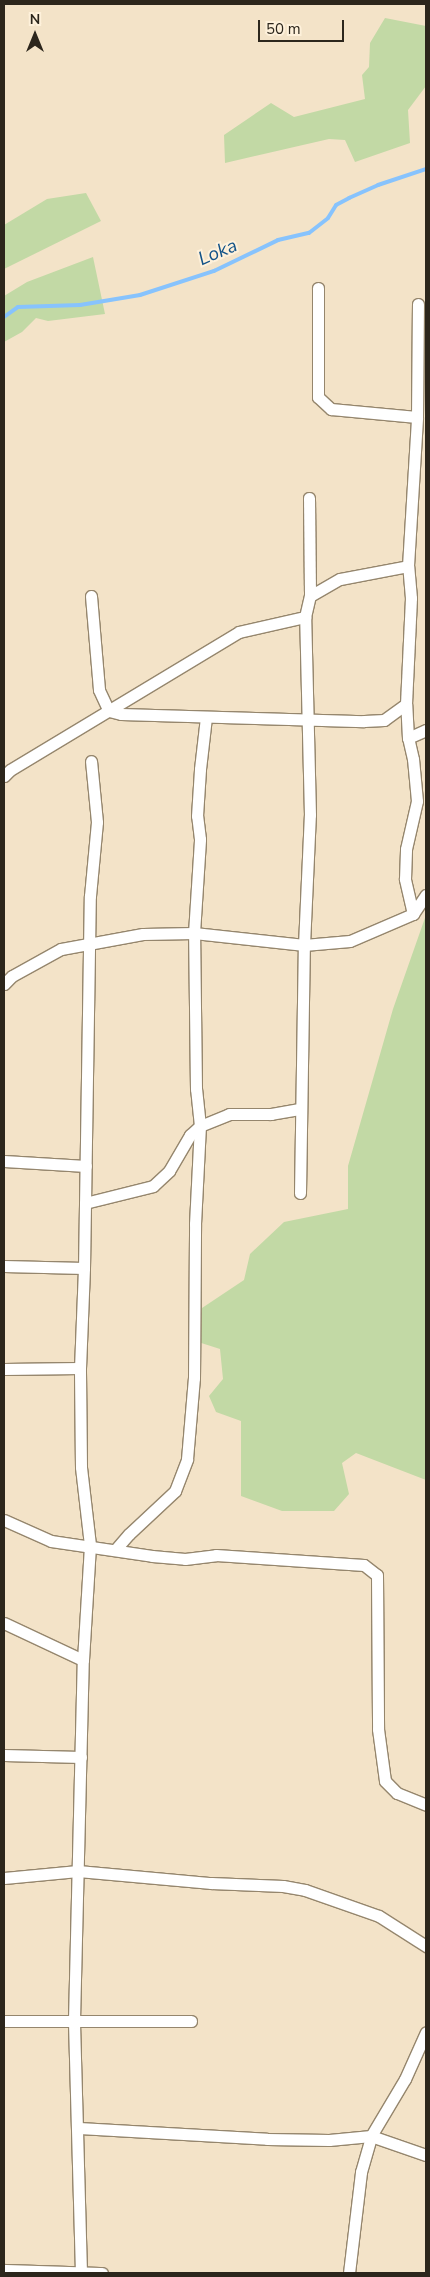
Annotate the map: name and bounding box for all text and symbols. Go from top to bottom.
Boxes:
north arrow [10,10,60,60]
text: N [30,10,40,29]
scale bar [260,10,346,42]
text: 50 m [266,19,301,39]
water label: Loka [195,235,241,271]

